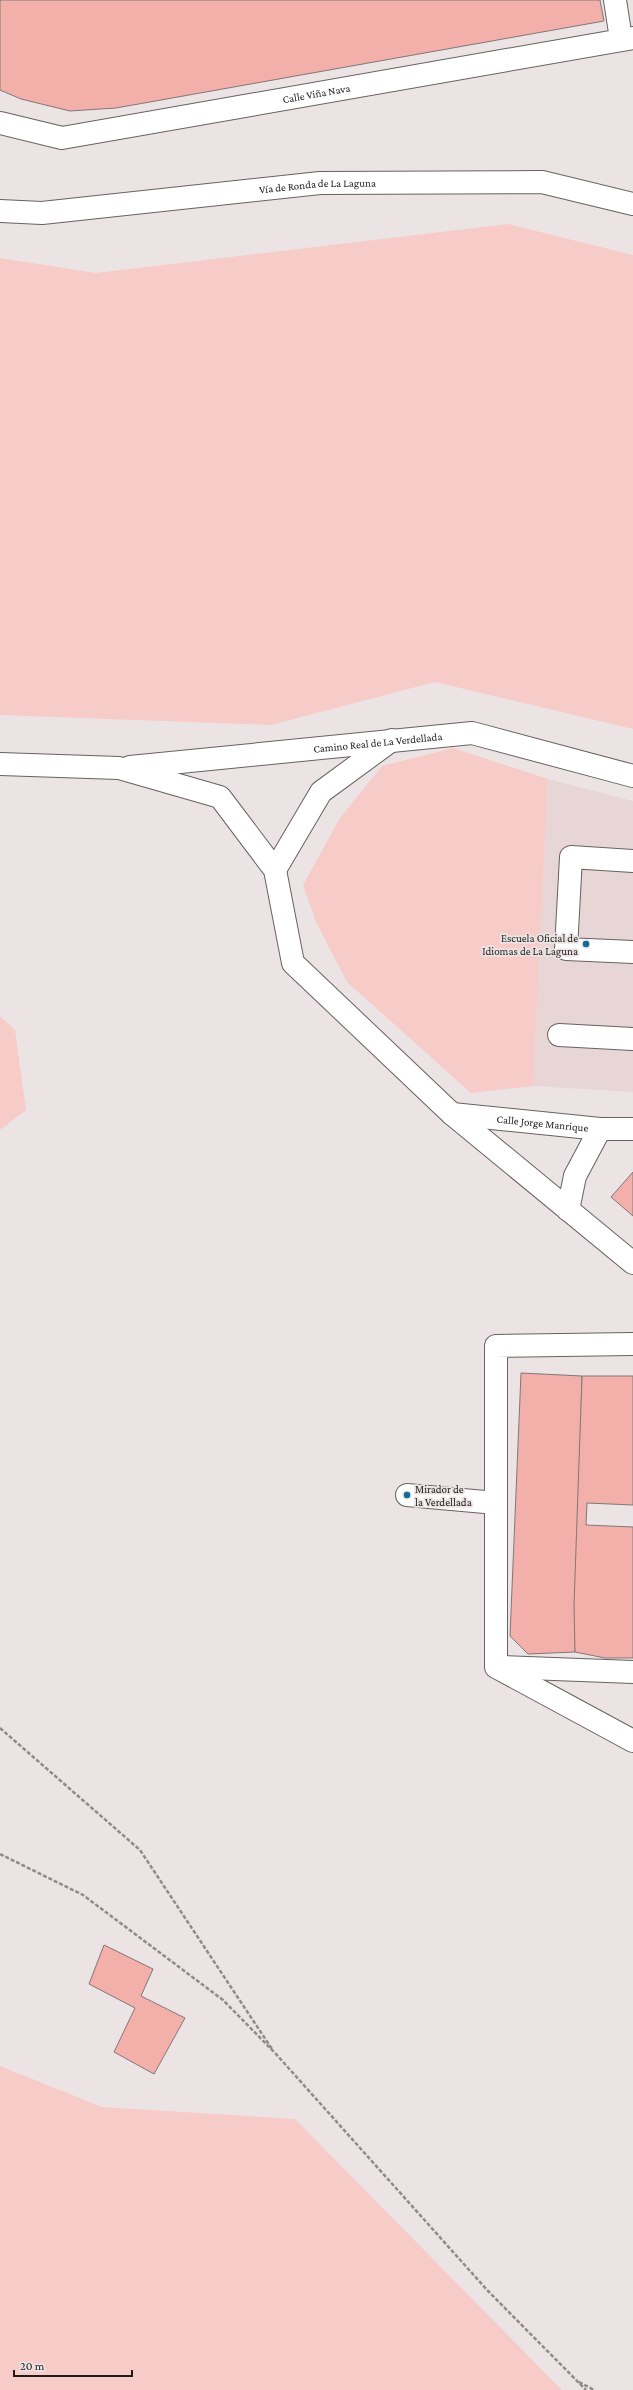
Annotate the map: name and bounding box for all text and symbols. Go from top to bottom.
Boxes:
street label: Calle Viña Nava [282,82,351,105]
street label: Vía de Ronda de La Laguna [258,177,376,196]
street label: Camino Real de La Verdellada [313,730,443,755]
place label: Escuela Oficial de Idiomas de La Laguna [482,932,578,958]
marker: Escuela Oficial de Idiomas de La Laguna [581,939,591,949]
street label: Calle Jorge Manrique [496,1113,589,1134]
place label: Mirador de la Verdellada [415,1483,472,1508]
marker: Mirador de la Verdellada [402,1490,412,1500]
scale bar [14,2352,132,2378]
text: 20 m [20,2359,45,2373]

